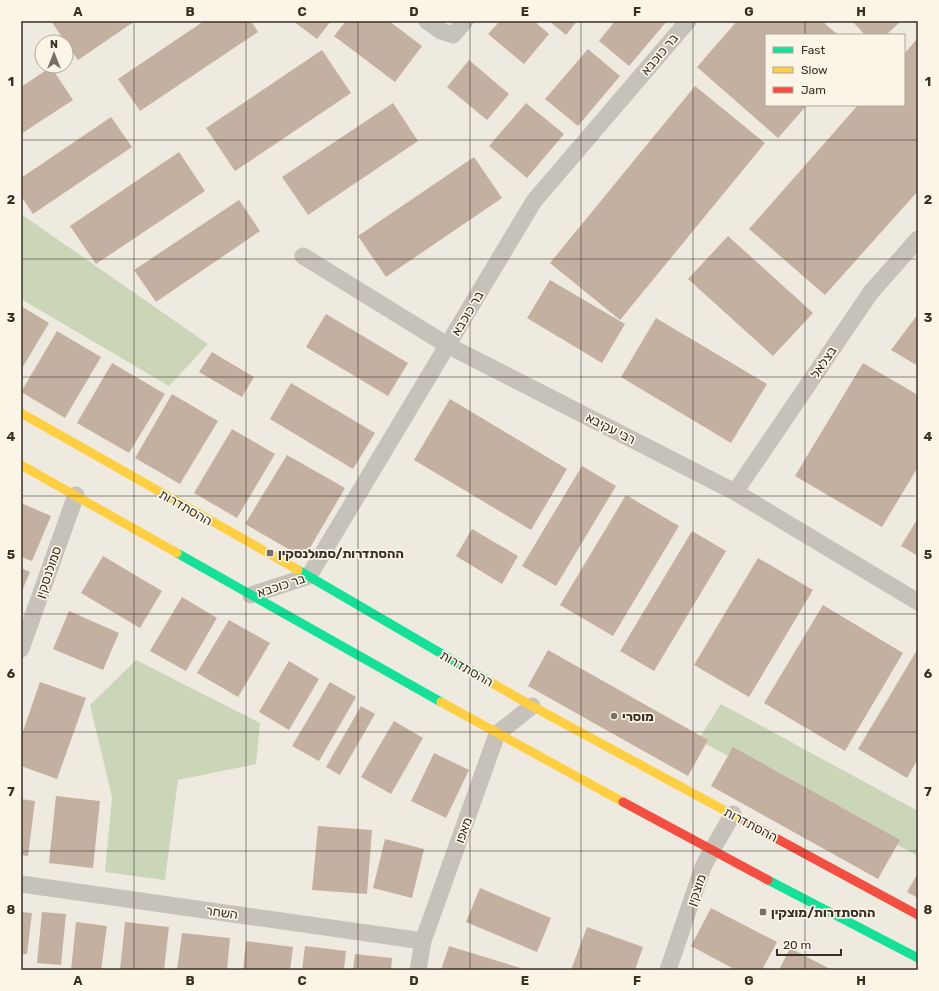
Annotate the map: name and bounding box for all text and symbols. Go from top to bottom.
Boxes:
text: A [73,4,83,19]
text: B [185,4,195,19]
text: C [297,4,307,19]
text: D [409,4,419,19]
text: E [521,4,529,19]
text: F [633,4,641,19]
text: G [744,4,754,19]
text: H [856,4,866,19]
street label: בר כוכבא [638,31,681,78]
north arrow [34,34,74,74]
legend [765,34,905,106]
text: N [50,38,58,51]
text: Fast [801,43,825,57]
text: Slow [801,63,828,77]
text: 1 [8,74,14,89]
text: 1 [925,74,931,89]
text: Jam [801,83,826,97]
text: 2 [7,192,15,207]
text: 2 [924,192,932,207]
street label: בר כוכבא [448,288,487,338]
text: 3 [7,310,16,325]
text: 3 [924,310,933,325]
street label: בצלאל [807,343,840,381]
street label: רבי עקיבא [584,410,638,447]
text: 4 [7,429,16,444]
text: 4 [924,429,933,444]
street label: ההסתדרות [157,486,215,529]
street label: סמולנסקין [33,544,64,600]
place label: ההסתדרות/סמולנסקין [278,546,404,561]
text: 5 [7,547,15,562]
text: 5 [924,547,932,562]
marker: ההסתדרות/סמולנסקין [265,548,275,558]
street label: בר כוכבא [255,571,307,600]
street label: ההסתדרות [438,647,496,690]
text: 6 [7,666,16,681]
text: 6 [924,666,933,681]
place label: מוסרי [622,709,654,724]
marker: מוסרי [609,711,619,721]
text: 7 [7,784,15,799]
text: 7 [924,784,932,799]
street label: ההסתדרות [721,804,780,845]
street label: מאפו [452,815,475,845]
street label: מוצקין [684,872,709,908]
text: 8 [7,902,16,917]
text: 8 [924,902,933,917]
street label: השחר [205,903,239,922]
place label: ההסתדרות/מוצקין [771,905,875,920]
marker: ההסתדרות/מוצקין [758,907,768,917]
scale bar [777,931,841,957]
text: 20 m [783,938,811,952]
text: A [73,973,83,988]
text: B [185,973,195,988]
text: C [297,973,307,988]
text: D [409,973,419,988]
text: E [521,973,529,988]
text: F [633,973,641,988]
text: G [744,973,754,988]
text: H [856,973,866,988]

